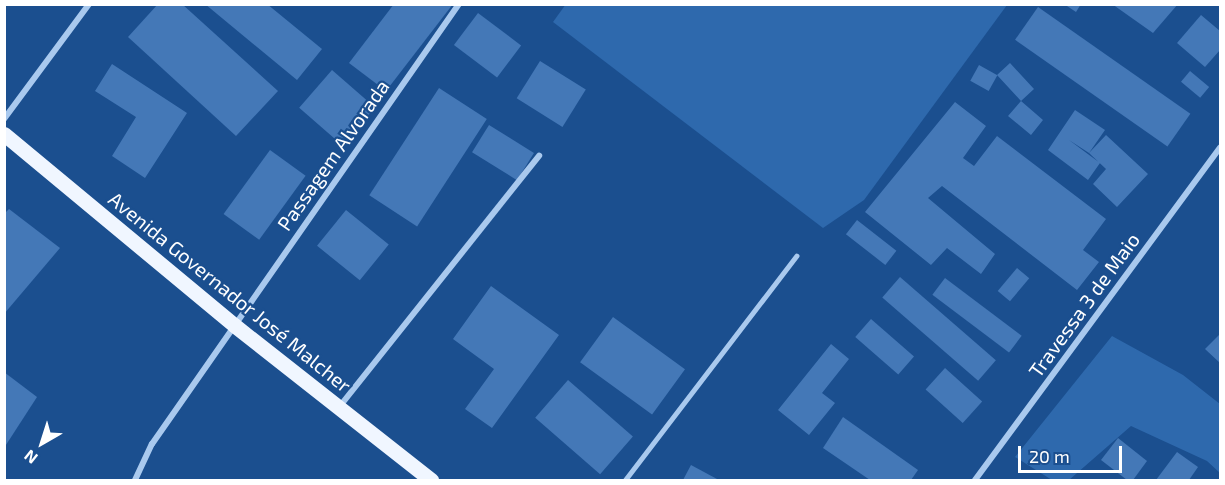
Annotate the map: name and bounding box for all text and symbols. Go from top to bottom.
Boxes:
street label: Passagem Alvorada [272,75,394,235]
street label: Avenida Governador José Malcher [104,186,356,398]
street label: Travessa 3 de Maio [1024,228,1144,382]
north arrow [12,413,72,473]
scale bar [1021,434,1124,472]
text: 20 m [1029,445,1070,467]
text: N [20,446,41,468]

